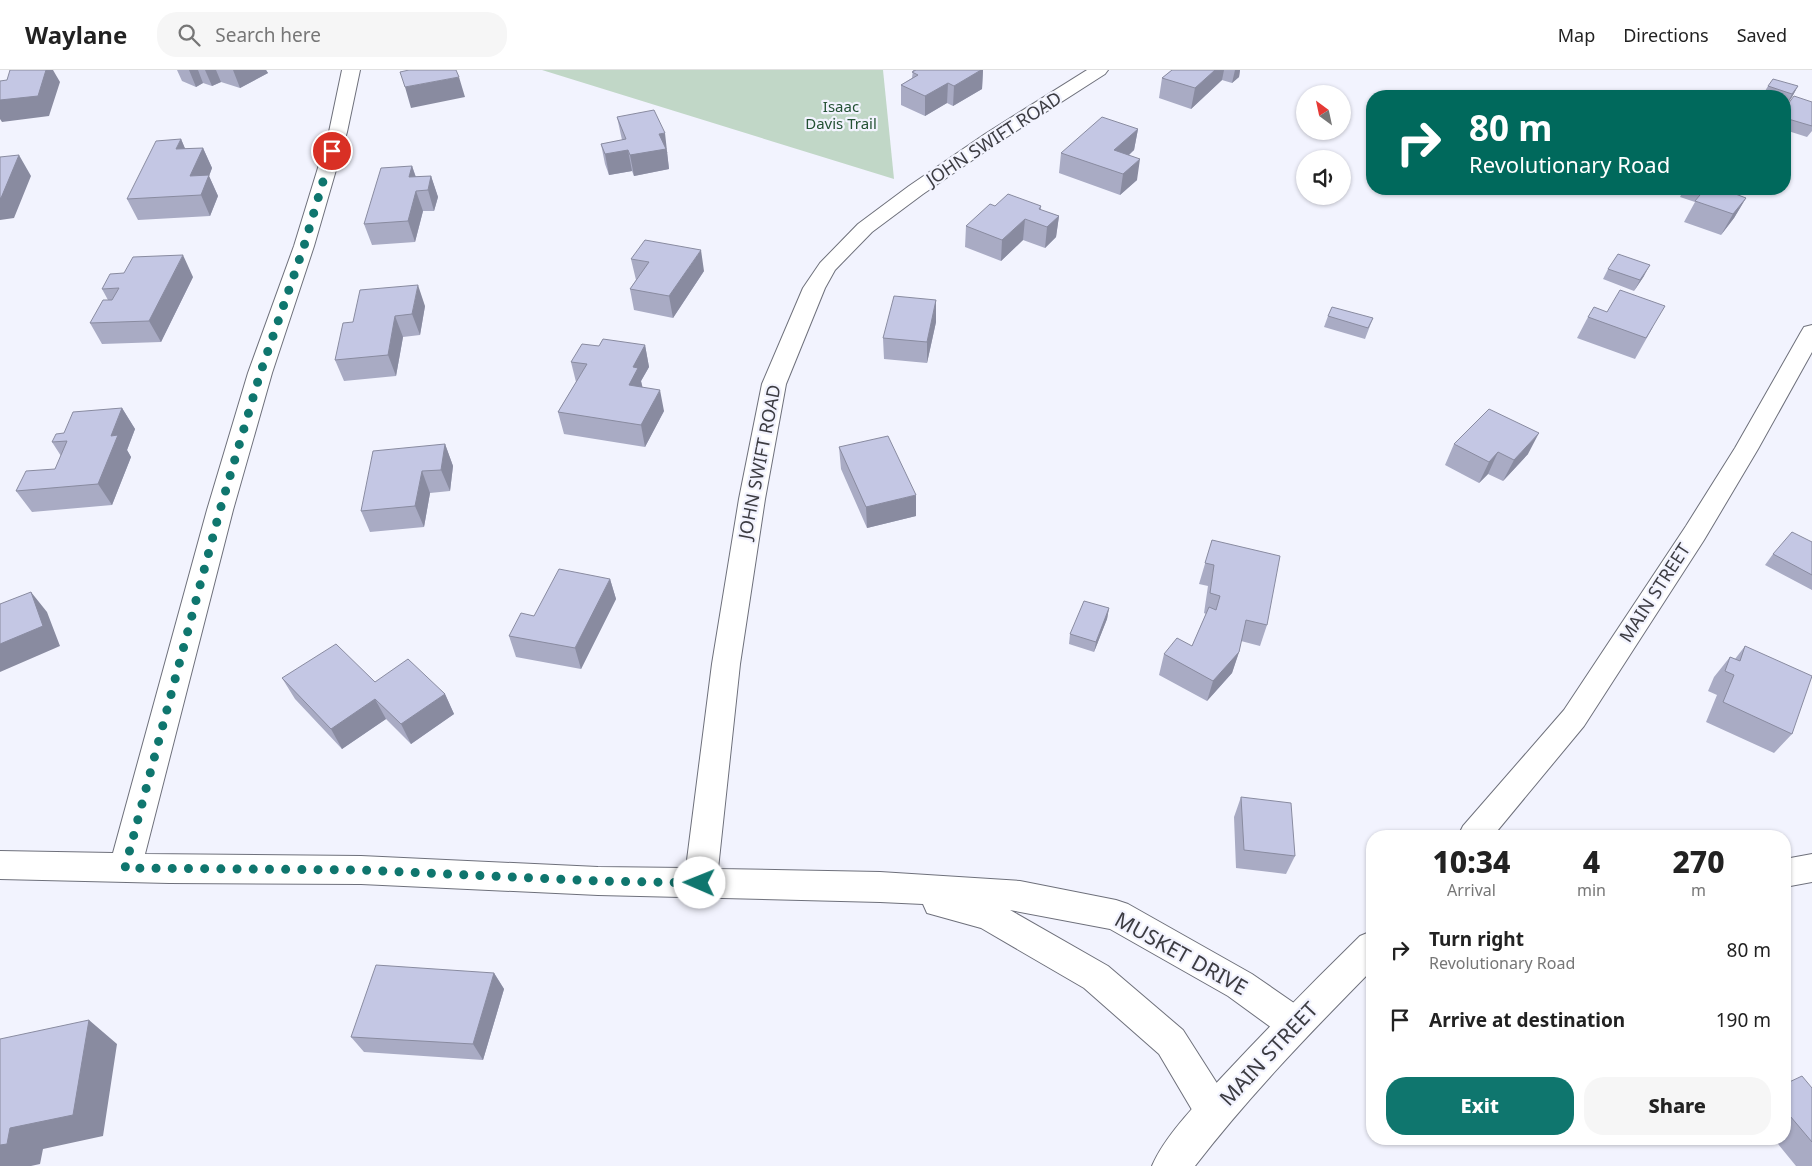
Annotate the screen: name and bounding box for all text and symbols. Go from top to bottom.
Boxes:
search box [157,12,507,57]
text: Waylane [25,18,127,51]
icon: search [175,21,203,49]
text: Search here [215,22,321,48]
text: Map [1558,23,1595,47]
text: Directions [1623,23,1709,47]
text: Saved [1737,23,1787,47]
street label: JOHN SWIFT ROAD [919,85,1066,192]
north arrow [1296,85,1351,140]
map controls [1296,85,1351,205]
park label: Isaac Davis Trail [805,96,877,133]
text: 80 m [1469,104,1552,151]
icon: right [1386,110,1451,175]
pin [311,130,353,172]
icon: arrive [318,137,346,165]
text: Revolutionary Road [1469,149,1670,179]
button: sound [1296,150,1351,205]
street label: JOHN SWIFT ROAD [732,382,786,543]
street label: MAIN STREET [1613,538,1695,647]
text: 10:34 [1433,841,1510,882]
text: 4 [1583,841,1600,882]
text: 270 [1672,841,1724,882]
position arrow [673,856,725,908]
text: Arrival [1447,879,1496,901]
text: min [1577,879,1606,901]
text: m [1691,879,1706,901]
street label: MUSKET DRIVE [1110,905,1253,1001]
text: Turn right [1429,926,1524,952]
icon: right [1386,936,1414,964]
text: 80 m [1727,937,1771,963]
text: Revolutionary Road [1429,952,1575,974]
street label: MAIN STREET [1213,995,1324,1111]
icon: arrive [1386,1006,1414,1034]
text: Arrive at destination [1429,1007,1625,1033]
text: 190 m [1716,1007,1771,1033]
button: Exit [1386,1077,1574,1135]
button: Share [1584,1077,1771,1135]

